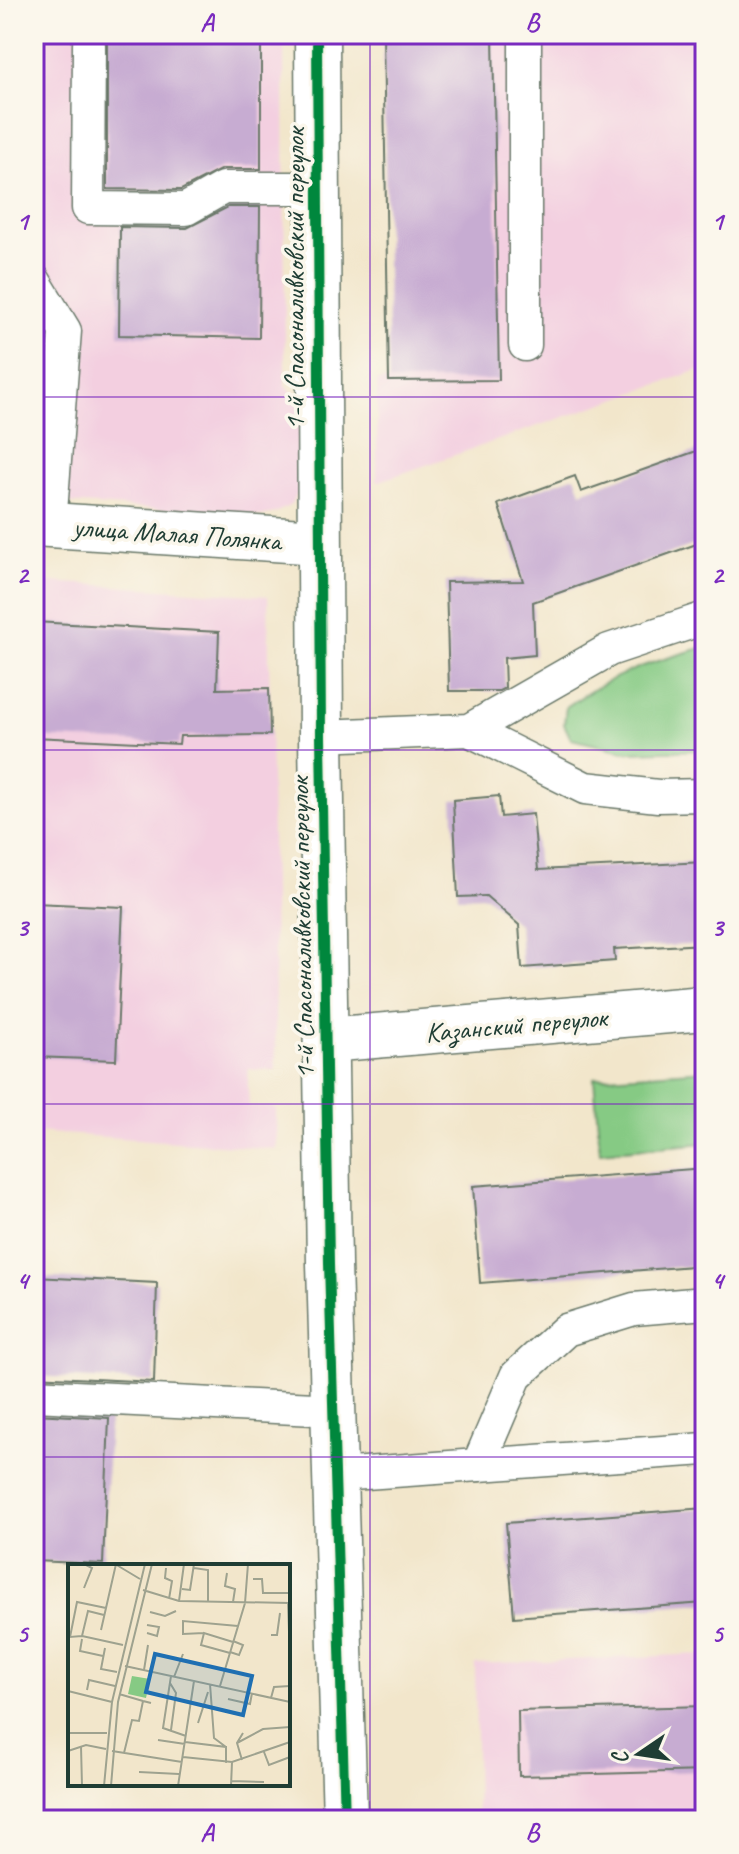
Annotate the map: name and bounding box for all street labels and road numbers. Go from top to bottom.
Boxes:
street label: 1-й Спасоналивковский переулок [277,125,312,430]
street label: улица Малая Полянка [70,509,285,558]
street label: 1-й Спасоналивковский переулок [281,774,322,1080]
street label: Казанский переулок [424,999,611,1051]

